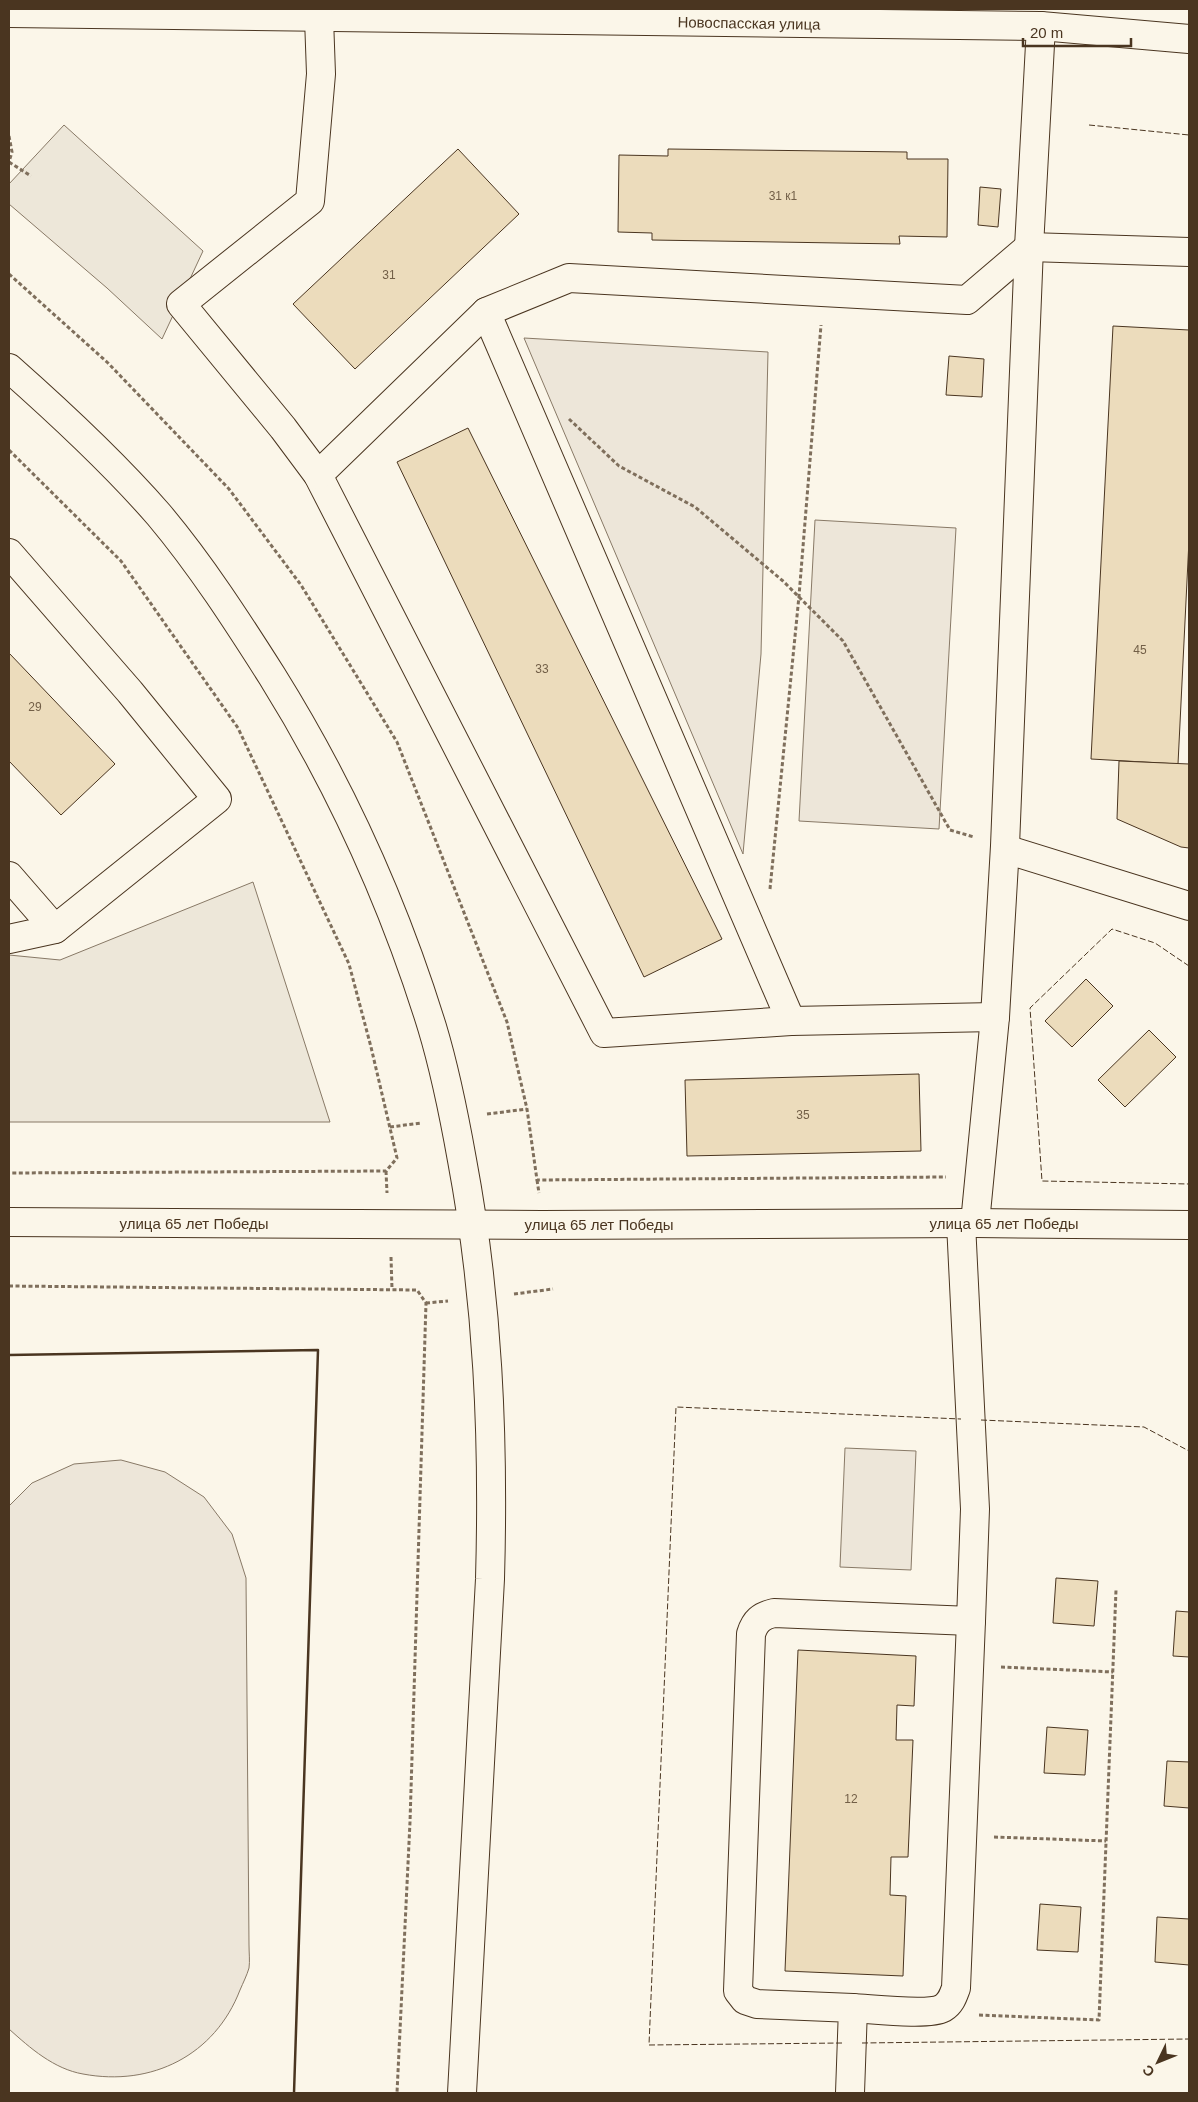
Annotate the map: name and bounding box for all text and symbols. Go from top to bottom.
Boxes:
street label: Новоспасская улица [677,13,821,33]
scale bar [1023,15,1130,47]
text: 20 m [1030,24,1063,41]
house number: 31 к1 [769,189,798,203]
house number: 31 [382,268,396,282]
house number: 45 [1133,643,1147,657]
house number: 33 [535,662,549,676]
house number: 29 [28,700,42,714]
house number: 35 [796,1108,810,1122]
street label: улица 65 лет Победы [120,1215,268,1232]
street label: улица 65 лет Победы [930,1215,1078,1232]
street label: улица 65 лет Победы [525,1216,673,1233]
house number: 12 [844,1792,858,1806]
north arrow [1133,2037,1183,2087]
text: С [1139,2062,1158,2080]

